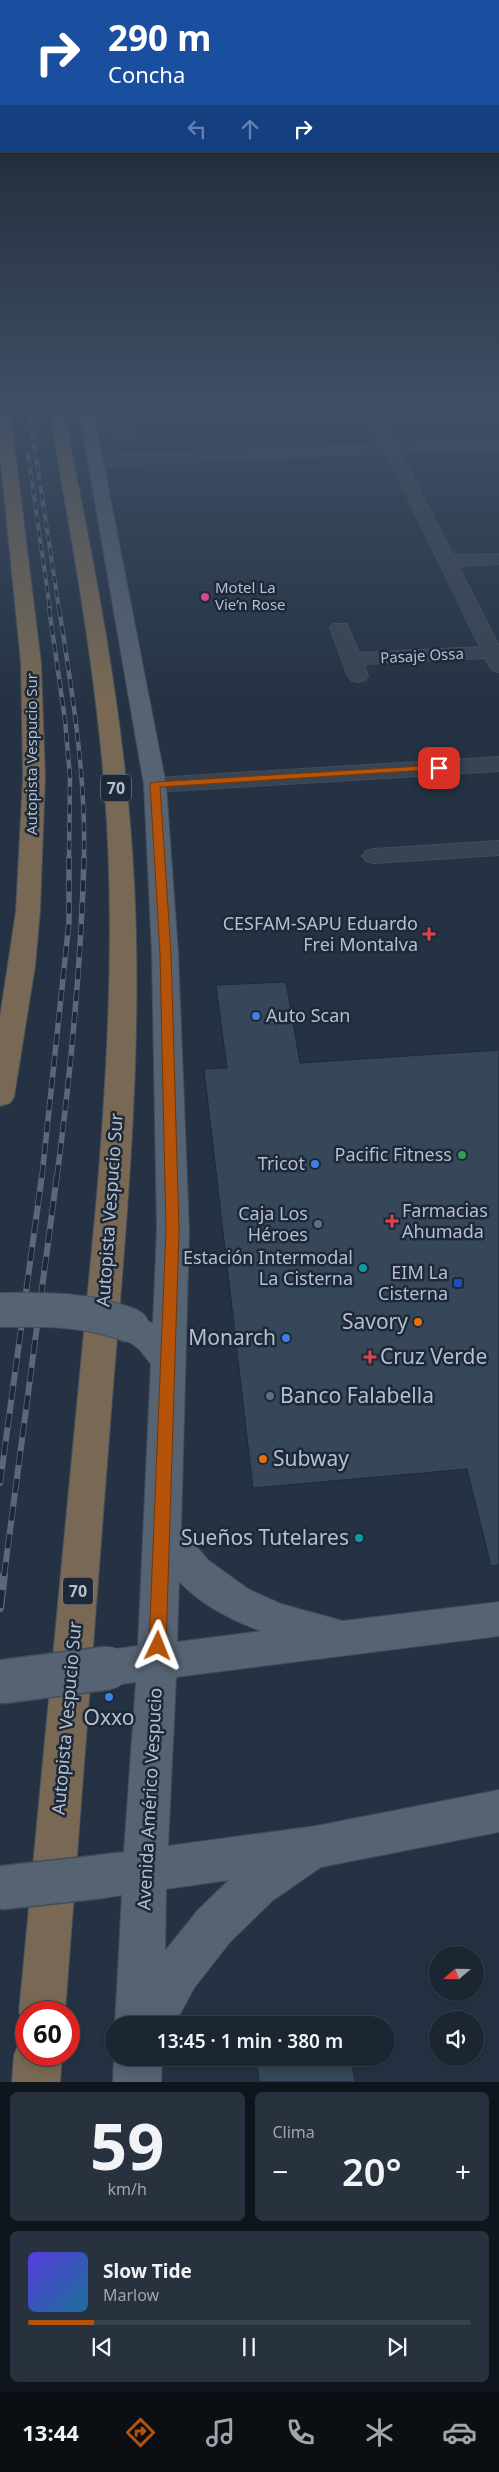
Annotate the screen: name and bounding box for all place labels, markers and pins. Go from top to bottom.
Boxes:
place label: Motel La Vie’n Rose [215,577,286,614]
marker: Motel La Vie’n Rose [199,591,211,603]
pin [418,747,460,789]
place label: CESFAM-SAPU Eduardo Frei Montalva [223,911,418,956]
marker: CESFAM-SAPU Eduardo Frei Montalva [422,927,436,941]
place label: Auto Scan [266,1003,350,1027]
marker: Auto Scan [250,1010,262,1022]
place label: Pacific Fitness [335,1142,452,1166]
marker: Pacific Fitness [456,1149,468,1161]
place label: Tricot [258,1151,305,1175]
marker: Tricot [309,1158,321,1170]
place label: Farmacias Ahumada [402,1198,488,1243]
place label: Caja Los Héroes [238,1201,308,1246]
marker: Farmacias Ahumada [386,1215,398,1227]
marker: Caja Los Héroes [312,1218,324,1230]
place label: Estación Intermodal La Cisterna [183,1245,353,1290]
place label: EIM La Cisterna [378,1260,448,1305]
marker: Estación Intermodal La Cisterna [357,1262,369,1274]
marker: EIM La Cisterna [452,1277,464,1289]
place label: Savory [342,1307,408,1335]
marker: Savory [412,1316,424,1328]
place label: Monarch [188,1323,276,1351]
marker: Monarch [280,1332,292,1344]
place label: Cruz Verde [380,1342,487,1370]
marker: Cruz Verde [364,1351,376,1363]
place label: Banco Falabella [280,1381,434,1409]
marker: Banco Falabella [264,1390,276,1402]
place label: Subway [273,1444,349,1472]
marker: Subway [257,1453,269,1465]
place label: Sueños Tutelares [181,1523,349,1551]
marker: Sueños Tutelares [353,1532,365,1544]
marker: Oxxo [103,1691,115,1703]
place label: Oxxo [84,1703,134,1731]

